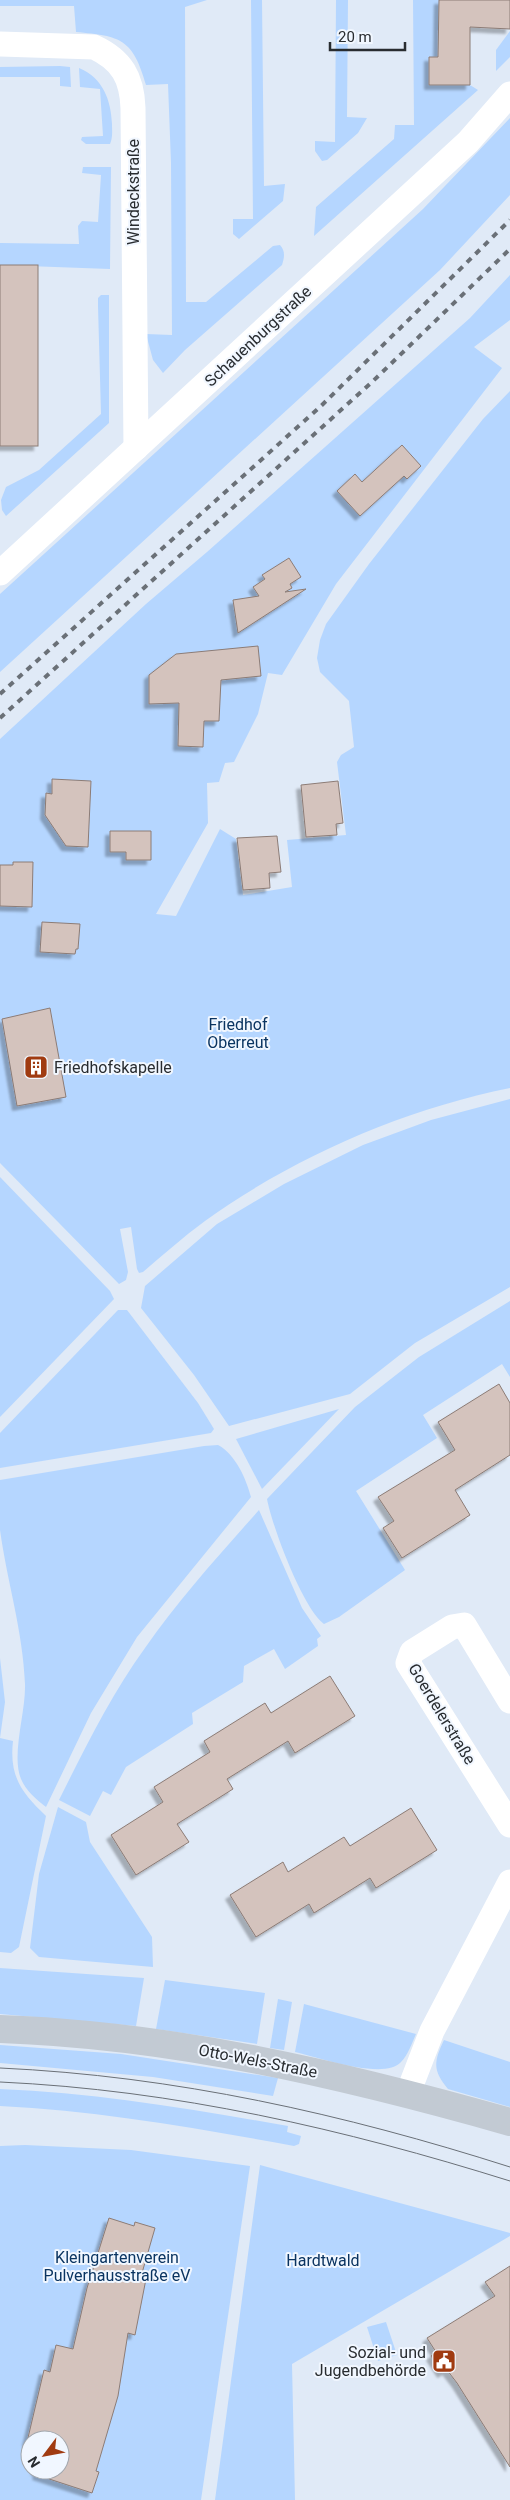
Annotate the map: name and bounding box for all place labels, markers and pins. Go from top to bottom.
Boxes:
building icon: Friedhofskapelle [23,1054,49,1080]
place label: Friedhofskapelle [54,1058,172,1077]
place label: Sozial- und Jugendbehörde [315,2343,426,2380]
public building icon: Sozial- und Jugendbehörde [431,2348,457,2374]

